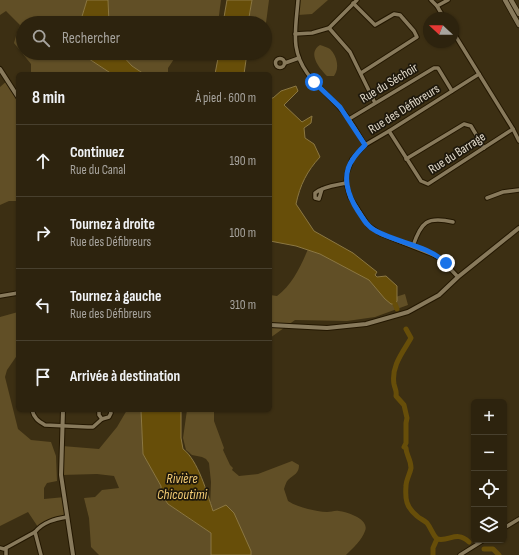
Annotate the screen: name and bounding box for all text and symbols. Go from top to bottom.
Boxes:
north arrow [423,12,459,48]
search box [16,16,272,60]
icon: search [30,27,52,49]
text: Rechercher [62,29,120,48]
street label: Rue du Séchoir [357,59,421,107]
route start [305,73,323,91]
street label: Rue des Défibreurs [365,81,443,137]
text: 8 min [32,88,65,108]
text: À pied · 600 m [195,90,256,106]
street label: Rue du Barrage [425,129,489,177]
text: Continuez [70,143,124,162]
icon: ahead [32,150,54,172]
text: 190 m [229,153,256,169]
text: Rue du Canal [70,162,126,178]
text: Tournez à droite [70,215,155,234]
icon: right [32,222,54,244]
text: 100 m [229,225,256,241]
text: Rue des Défibreurs [70,234,151,250]
route end [437,254,455,272]
text: Tournez à gauche [70,287,161,306]
icon: left [32,294,54,316]
text: 310 m [230,297,256,313]
text: Rue des Défibreurs [70,306,151,322]
icon: arrive [32,366,54,388]
text: Arrivée à destination [70,367,180,386]
map controls [471,399,507,543]
button: + [471,399,507,435]
button: − [471,435,507,471]
water label: Rivière Chicoutimi [157,470,207,503]
button: locate [471,471,507,507]
button: layers [471,507,507,543]

